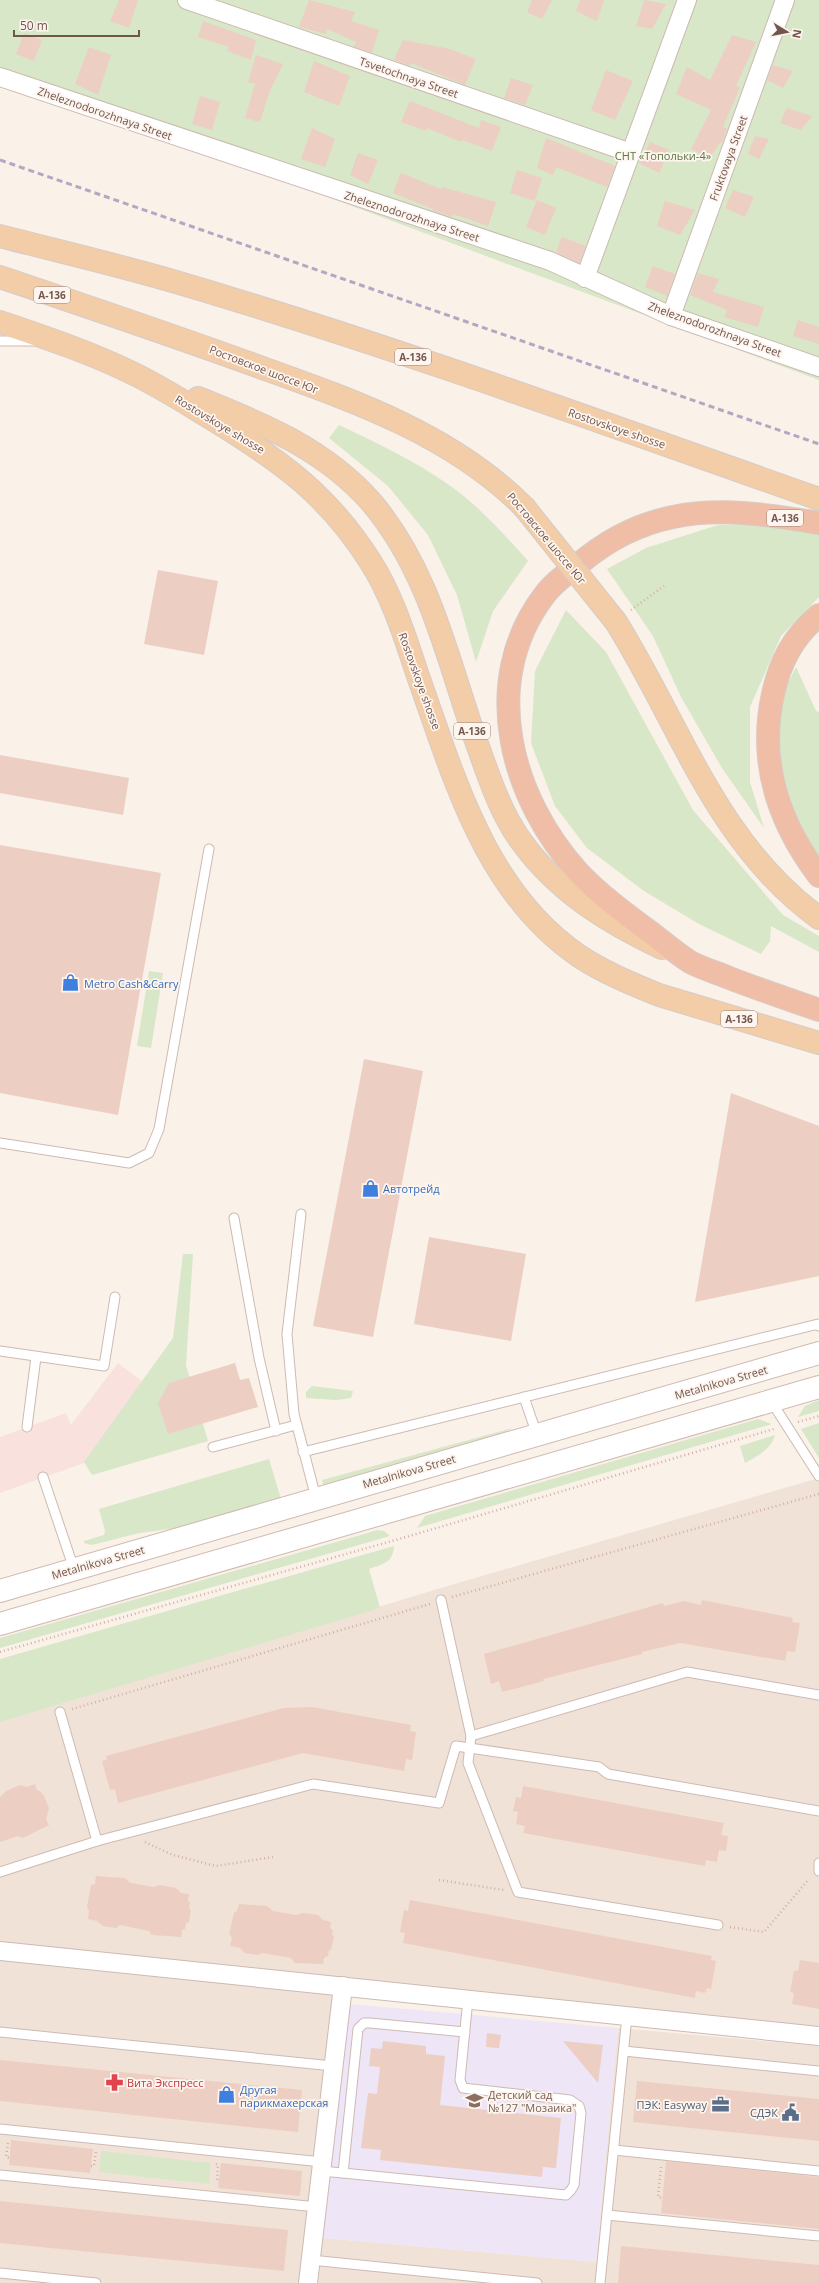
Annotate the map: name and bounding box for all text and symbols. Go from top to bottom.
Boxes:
scale bar [14,12,139,38]
north arrow [767,12,807,52]
text: 50 m [20,17,48,34]
text: N [789,28,806,40]
street label: Tsvetochnaya Street [358,53,460,101]
street label: Zheleznodorozhnaya Street [36,83,174,143]
street label: Fruktovaya Street [706,113,750,203]
park label: СНТ «Топольки-4» [615,148,712,163]
street label: Zheleznodorozhnaya Street [343,187,481,245]
road number: А-136 [34,287,70,303]
street label: Zheleznodorozhnaya Street [646,298,784,360]
street label: Ростовское шоссе Юг [207,341,321,397]
road number: А-136 [395,349,431,365]
street label: Rostovskoye shosse [172,391,268,457]
street label: Rostovskoye shosse [566,404,668,452]
street label: Ростовское шоссе Юг [504,489,590,587]
road number: А-136 [767,510,803,526]
street label: Rostovskoye shosse [395,630,445,732]
road number: А-136 [454,723,490,739]
shop icon: Metro Cash&Carry [61,973,81,993]
place label: Metro Cash&Carry [84,976,179,991]
road number: А-136 [721,1011,757,1027]
shop icon: Автотрейд [360,1178,380,1198]
place label: Автотрейд [383,1181,440,1196]
street label: Metalnikova Street [673,1362,769,1402]
street label: Metalnikova Street [361,1451,457,1491]
street label: Metalnikova Street [50,1542,146,1582]
pharmacy icon: Вита Экспресс [104,2072,124,2092]
place label: Вита Экспресс [127,2075,203,2090]
place label: Другая парикмахерская [240,2082,328,2110]
shop icon: Другая парикмахерская [217,2085,237,2105]
place label: Детский сад №127 "Мозаика" [488,2087,576,2115]
school or university icon: Детский сад №127 "Мозаика" [465,2090,485,2110]
office icon: ПЭК: Easyway [710,2094,730,2114]
place label: ПЭК: Easyway [636,2097,707,2112]
public building icon: СДЭК [781,2102,801,2122]
place label: СДЭК [750,2105,778,2120]

